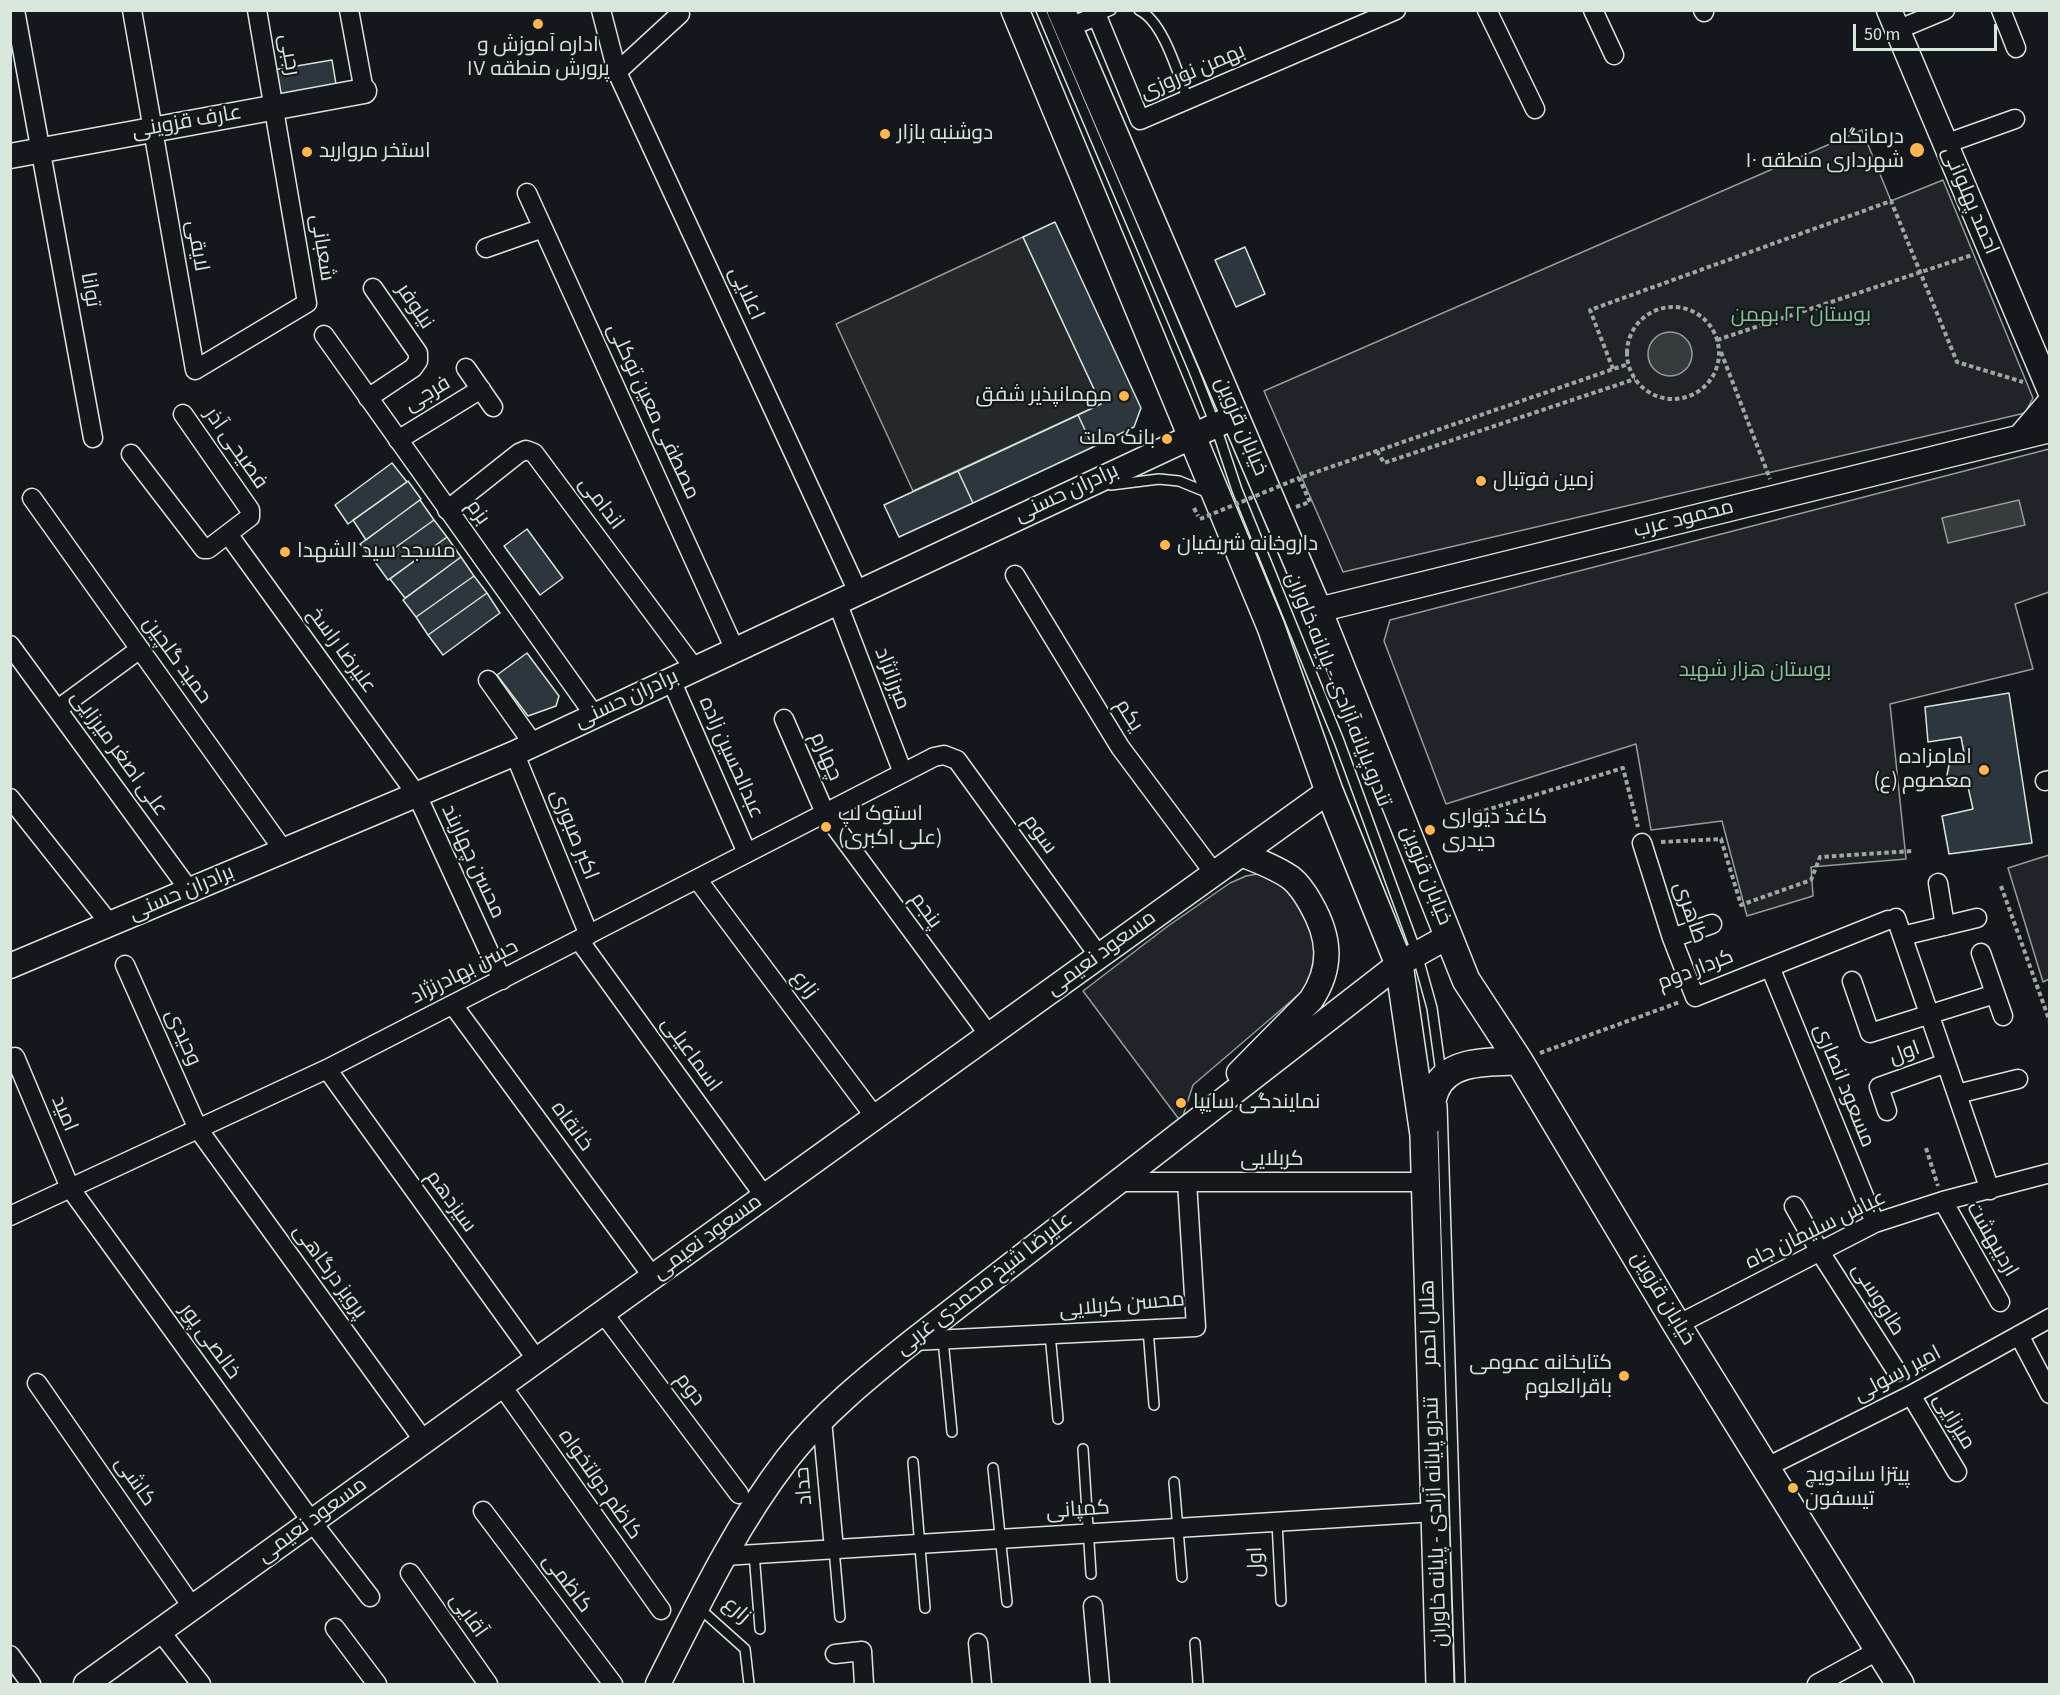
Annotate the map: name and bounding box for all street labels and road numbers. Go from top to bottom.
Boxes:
street label: رجبی [272,32,304,78]
street label: بهمن نوروزی [1137,40,1249,106]
street label: عارف قزوینی [130,101,244,145]
street label: احمد پهلوانی [1935,143,2003,259]
street label: شعبانی [303,213,339,283]
street label: لایقی [179,219,213,273]
street label: اعلایی [722,263,768,325]
street label: توانا [74,270,104,310]
street label: نیلوفر [390,279,438,335]
street label: مصطفی معین توکلی [600,320,704,504]
street label: فرجی [400,372,456,418]
street label: خیابان قزوین [1208,374,1272,480]
street label: فصیحی آذر [198,403,272,495]
street label: برادران حسنی [1011,459,1123,529]
street label: اندامی [572,472,628,536]
street label: بزم [459,495,495,531]
street label: محمود عرب [1631,495,1737,545]
street label: تندرو پایانه آزادی - پایانه خاوران [1278,569,1396,811]
street label: علیرضا راسخ [301,603,381,699]
street label: حمید گلچین [136,613,216,709]
street label: ميرزانژاد [868,644,914,714]
street label: برادران حسنی [571,665,683,735]
street label: علی اصغر میرزایی [64,686,172,822]
street label: عبدالحسین زاده [692,693,768,823]
street label: یکم [1109,695,1147,737]
street label: چهارم [803,729,847,785]
street label: اکبر صبوری [543,786,603,884]
street label: محسن چهاربند [435,801,509,923]
street label: سوم [1016,810,1062,860]
street label: خیابان قزوین [1394,823,1456,929]
street label: برادران حسنی [126,861,238,927]
street label: طاهری [1667,879,1711,947]
street label: پنجم [904,888,946,934]
street label: مسعود نعیمی [1042,906,1162,1002]
street label: حسن بهادرنژاد [407,935,523,1011]
street label: کردار دوم [1654,945,1738,997]
street label: زارع [785,966,823,1004]
street label: وحیدی [158,1006,206,1070]
street label: اسماعیلی [654,1012,726,1098]
street label: مسعود انصاری [1807,1021,1879,1151]
street label: اول [1886,1037,1924,1071]
street label: امید [44,1092,82,1136]
street label: خانقاه [545,1097,597,1157]
street label: کربلایی [1240,1147,1304,1173]
street label: سیزدهم [419,1166,481,1238]
street label: عباس سلیمان جاه [1742,1186,1890,1276]
street label: مسعود نعیمی [648,1190,768,1286]
street label: اردیبهشت [1960,1198,2022,1282]
street label: علیرضا شیخ محمدی غربی [892,1208,1078,1362]
street label: پرویز درگاهی [286,1220,372,1324]
street label: خیابان قزوین [1624,1248,1700,1350]
street label: طاووسی [1845,1259,1909,1341]
street label: هلال احمر [1416,1279,1444,1367]
street label: محسن کربلایی [1058,1288,1186,1324]
street label: خالصی پور [173,1299,245,1385]
street label: امیر رسولی [1850,1342,1946,1408]
street label: دوم [668,1369,710,1411]
street label: میرزایی [1926,1389,1980,1455]
street label: تندرو پایانه آزادی - پایانه خاوران [1420,1396,1454,1648]
street label: کاظم دولتخواه [552,1425,646,1545]
street label: کاشی [108,1452,160,1512]
street label: حداد [791,1466,819,1506]
street label: مسعود نعیمی [253,1473,373,1569]
street label: کمپانی [1045,1496,1111,1526]
street label: اول [1244,1546,1270,1578]
street label: کاظمی [536,1549,596,1619]
street label: آقایی [443,1589,491,1643]
street label: زارع [717,1592,755,1630]

